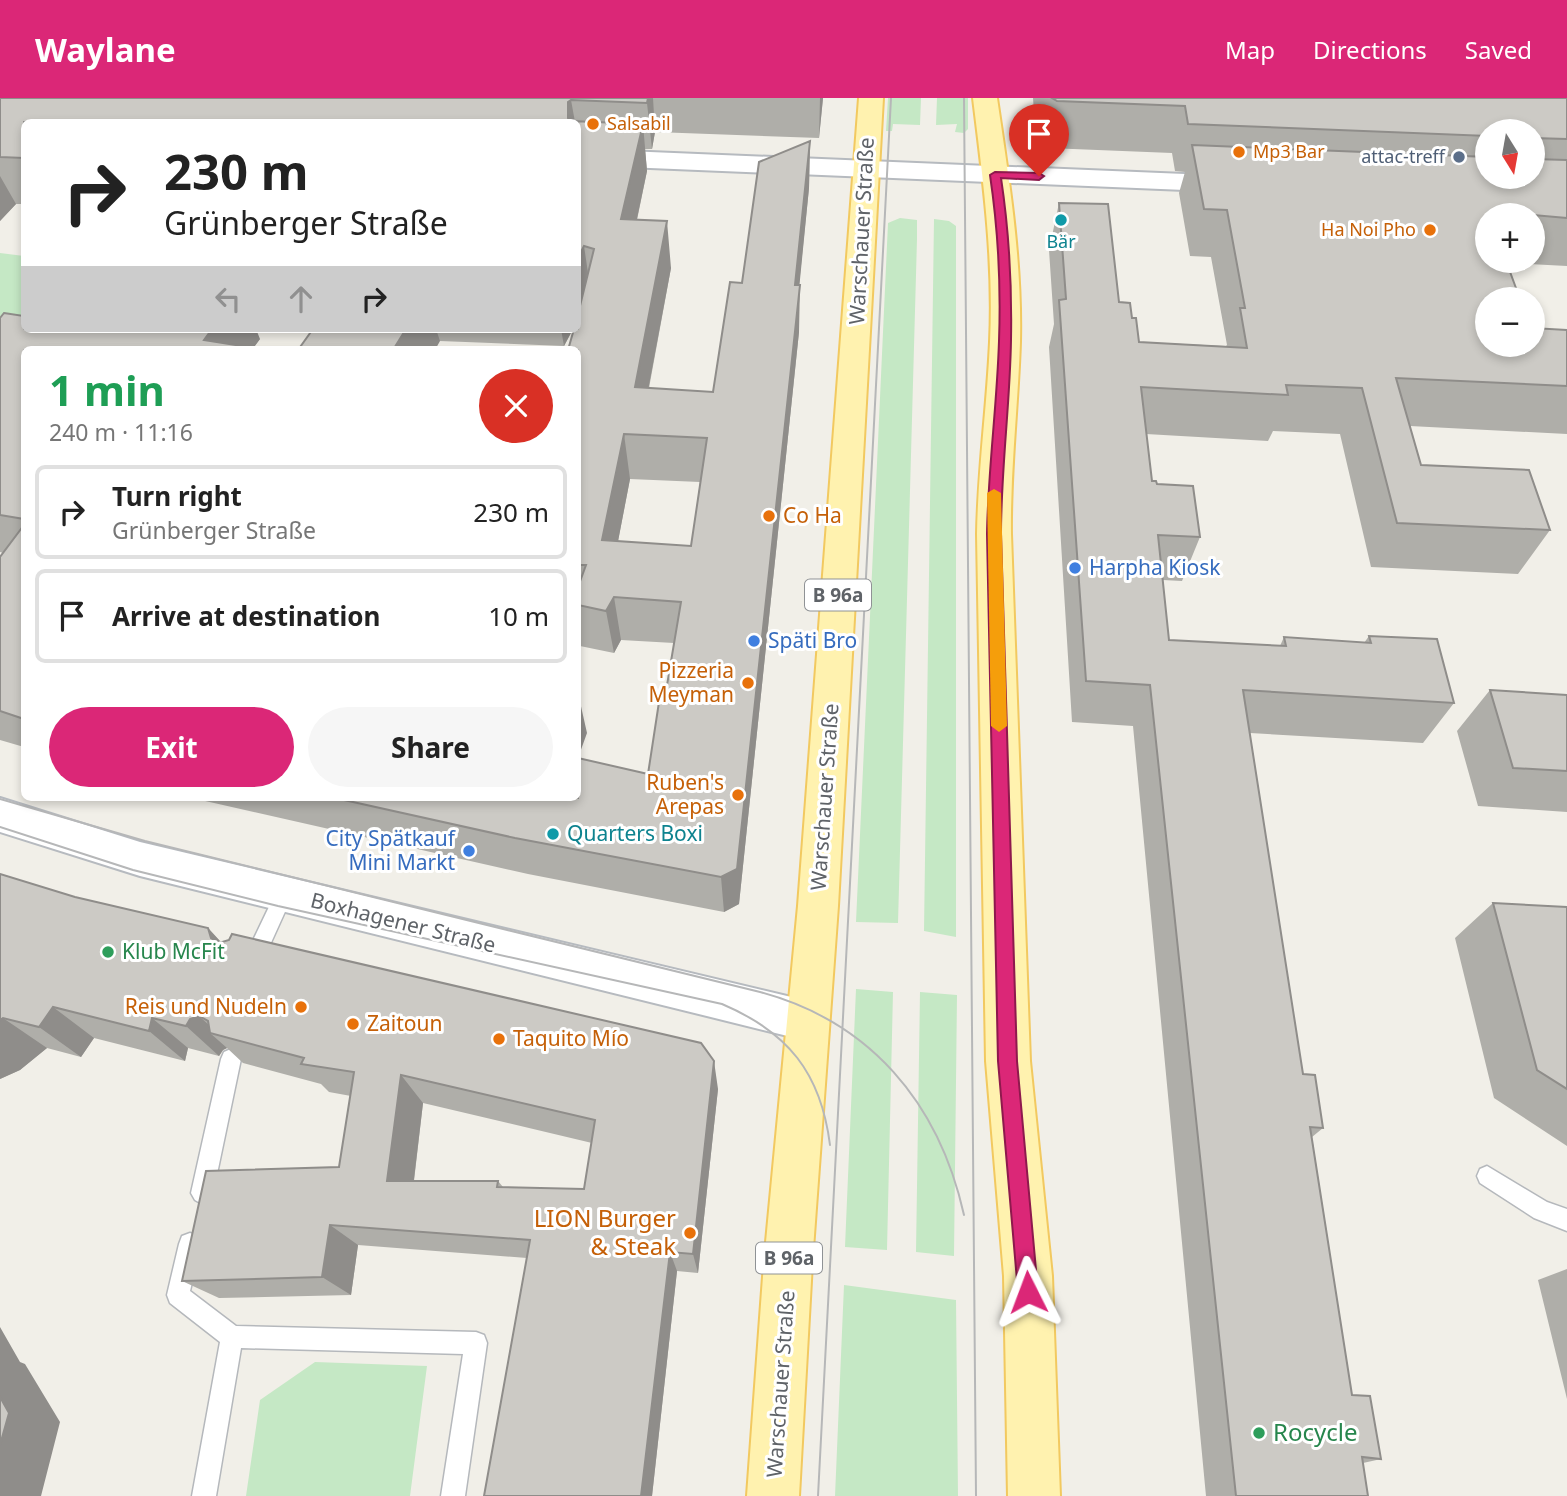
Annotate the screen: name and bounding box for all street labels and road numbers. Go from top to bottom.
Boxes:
street label: Warschauer Straße [842,137,880,325]
road number: B 96a [805,580,871,610]
street label: Warschauer Straße [803,702,845,892]
street label: Boxhagener Straße [308,885,499,959]
road number: B 96a [756,1242,822,1274]
street label: Warschauer Straße [759,1289,801,1479]

